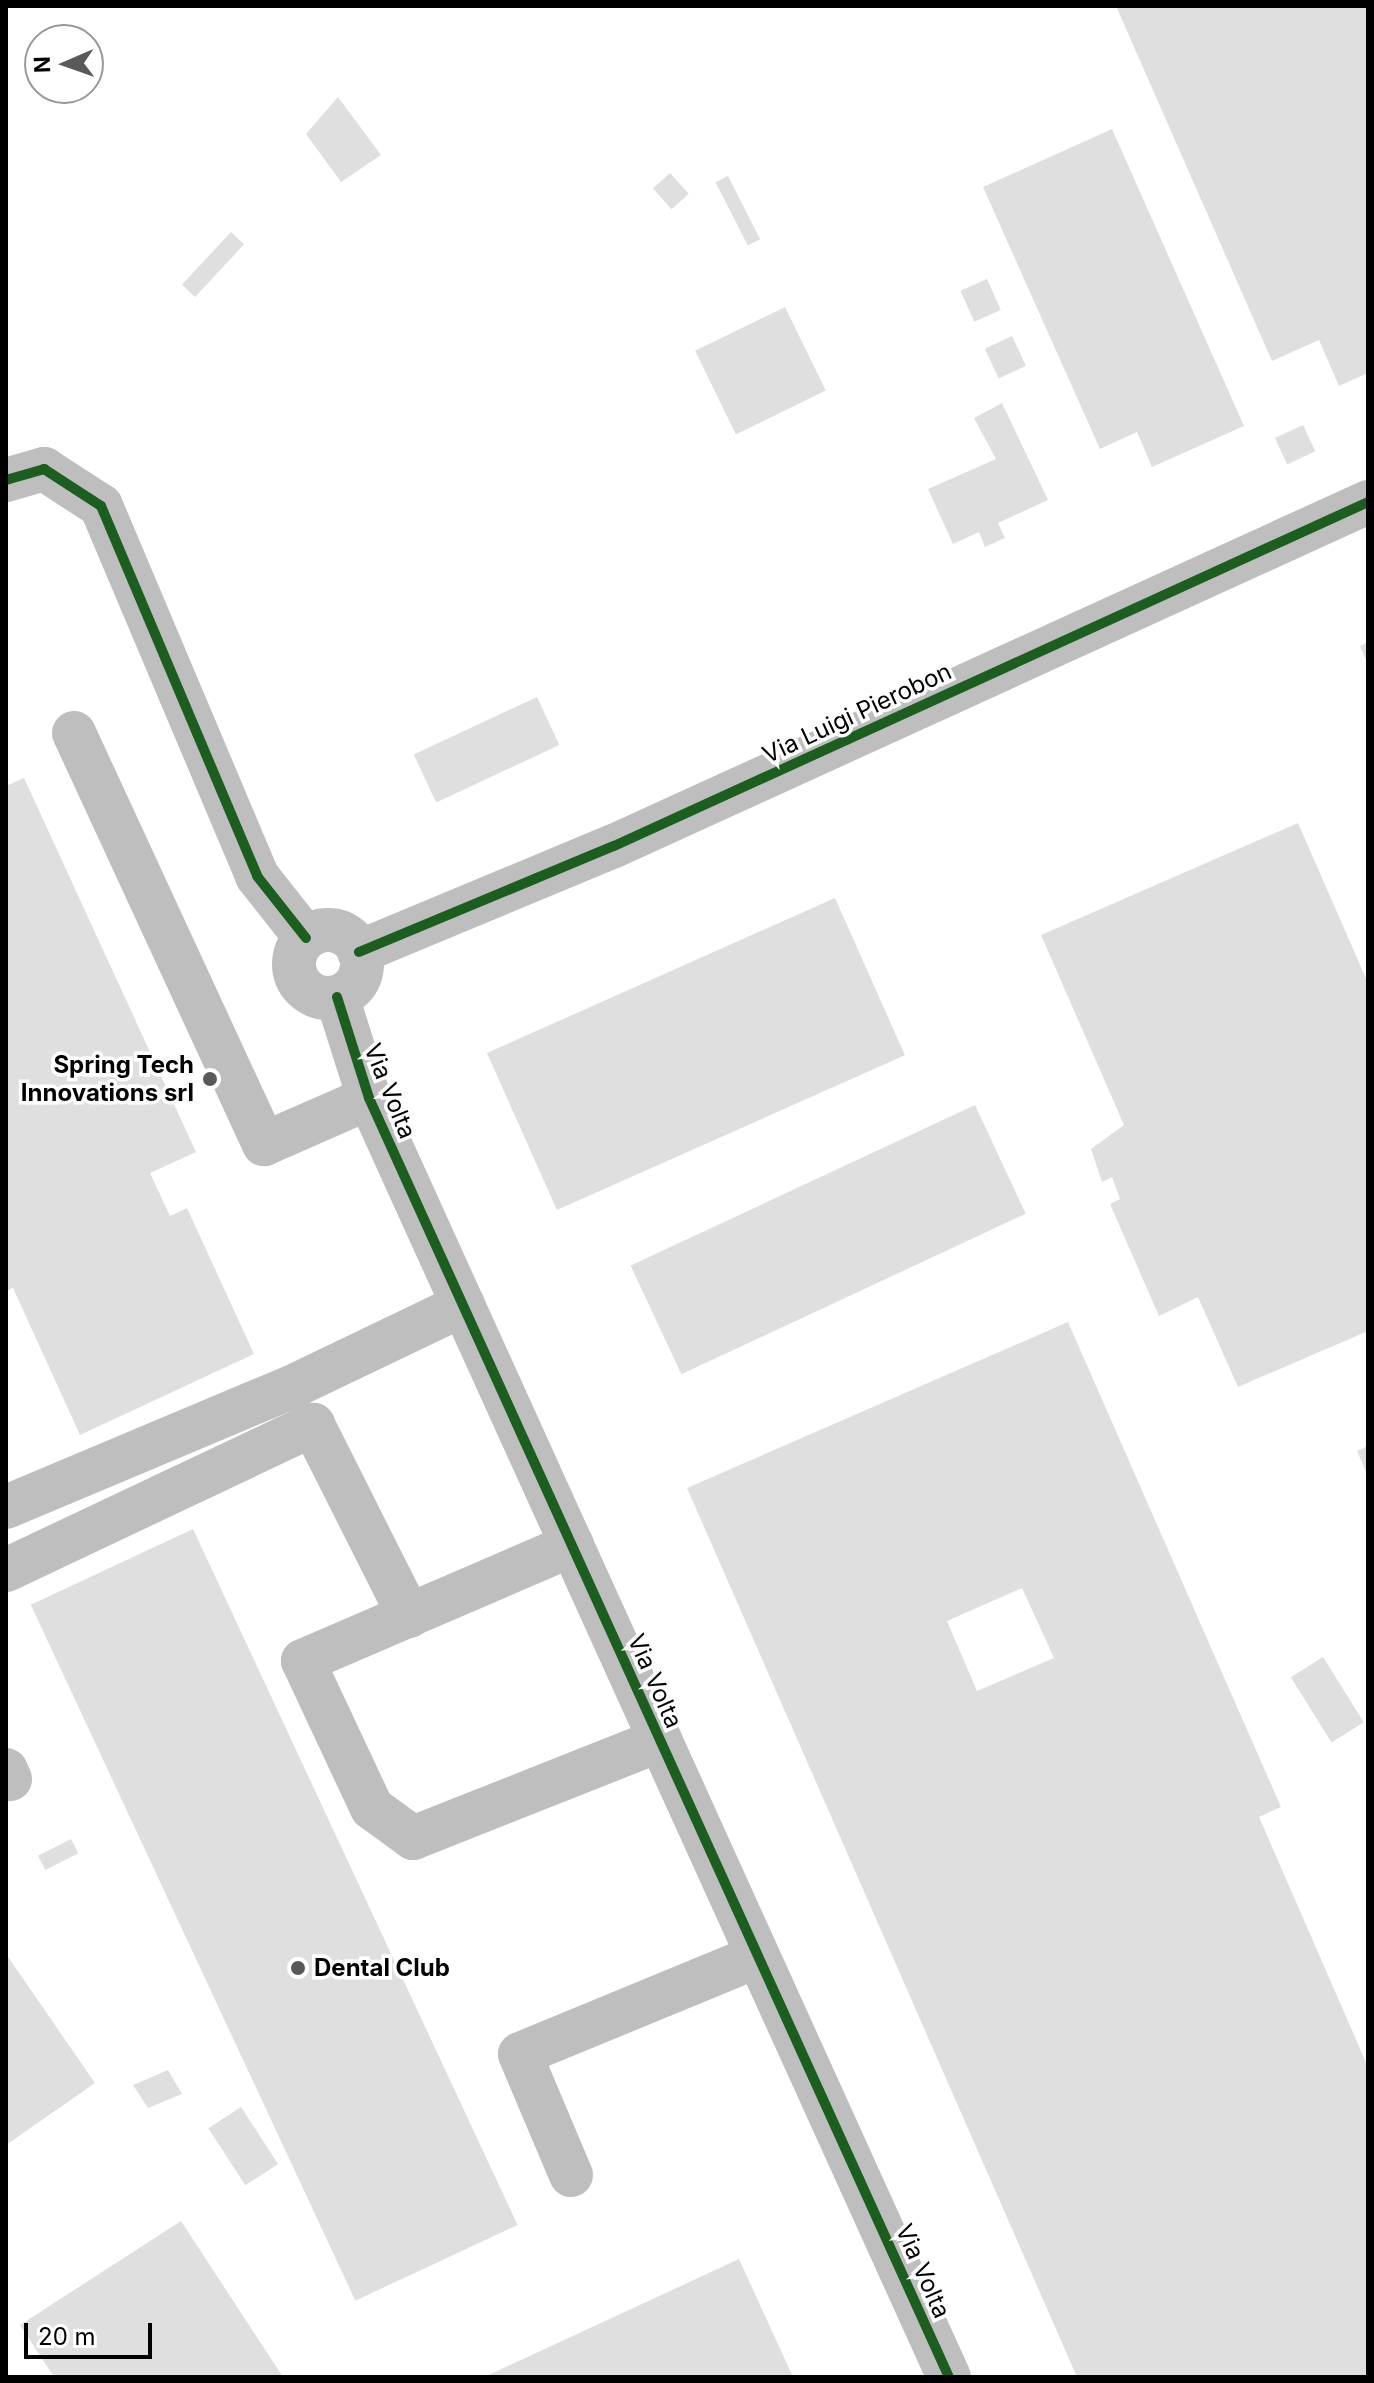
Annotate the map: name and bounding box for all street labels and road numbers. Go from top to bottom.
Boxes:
street label: Via Luigi Pierobon [758,657,956,769]
street label: Via Volta [358,1039,422,1143]
street label: Via Volta [622,1629,688,1733]
street label: Via Volta [890,2219,956,2323]

